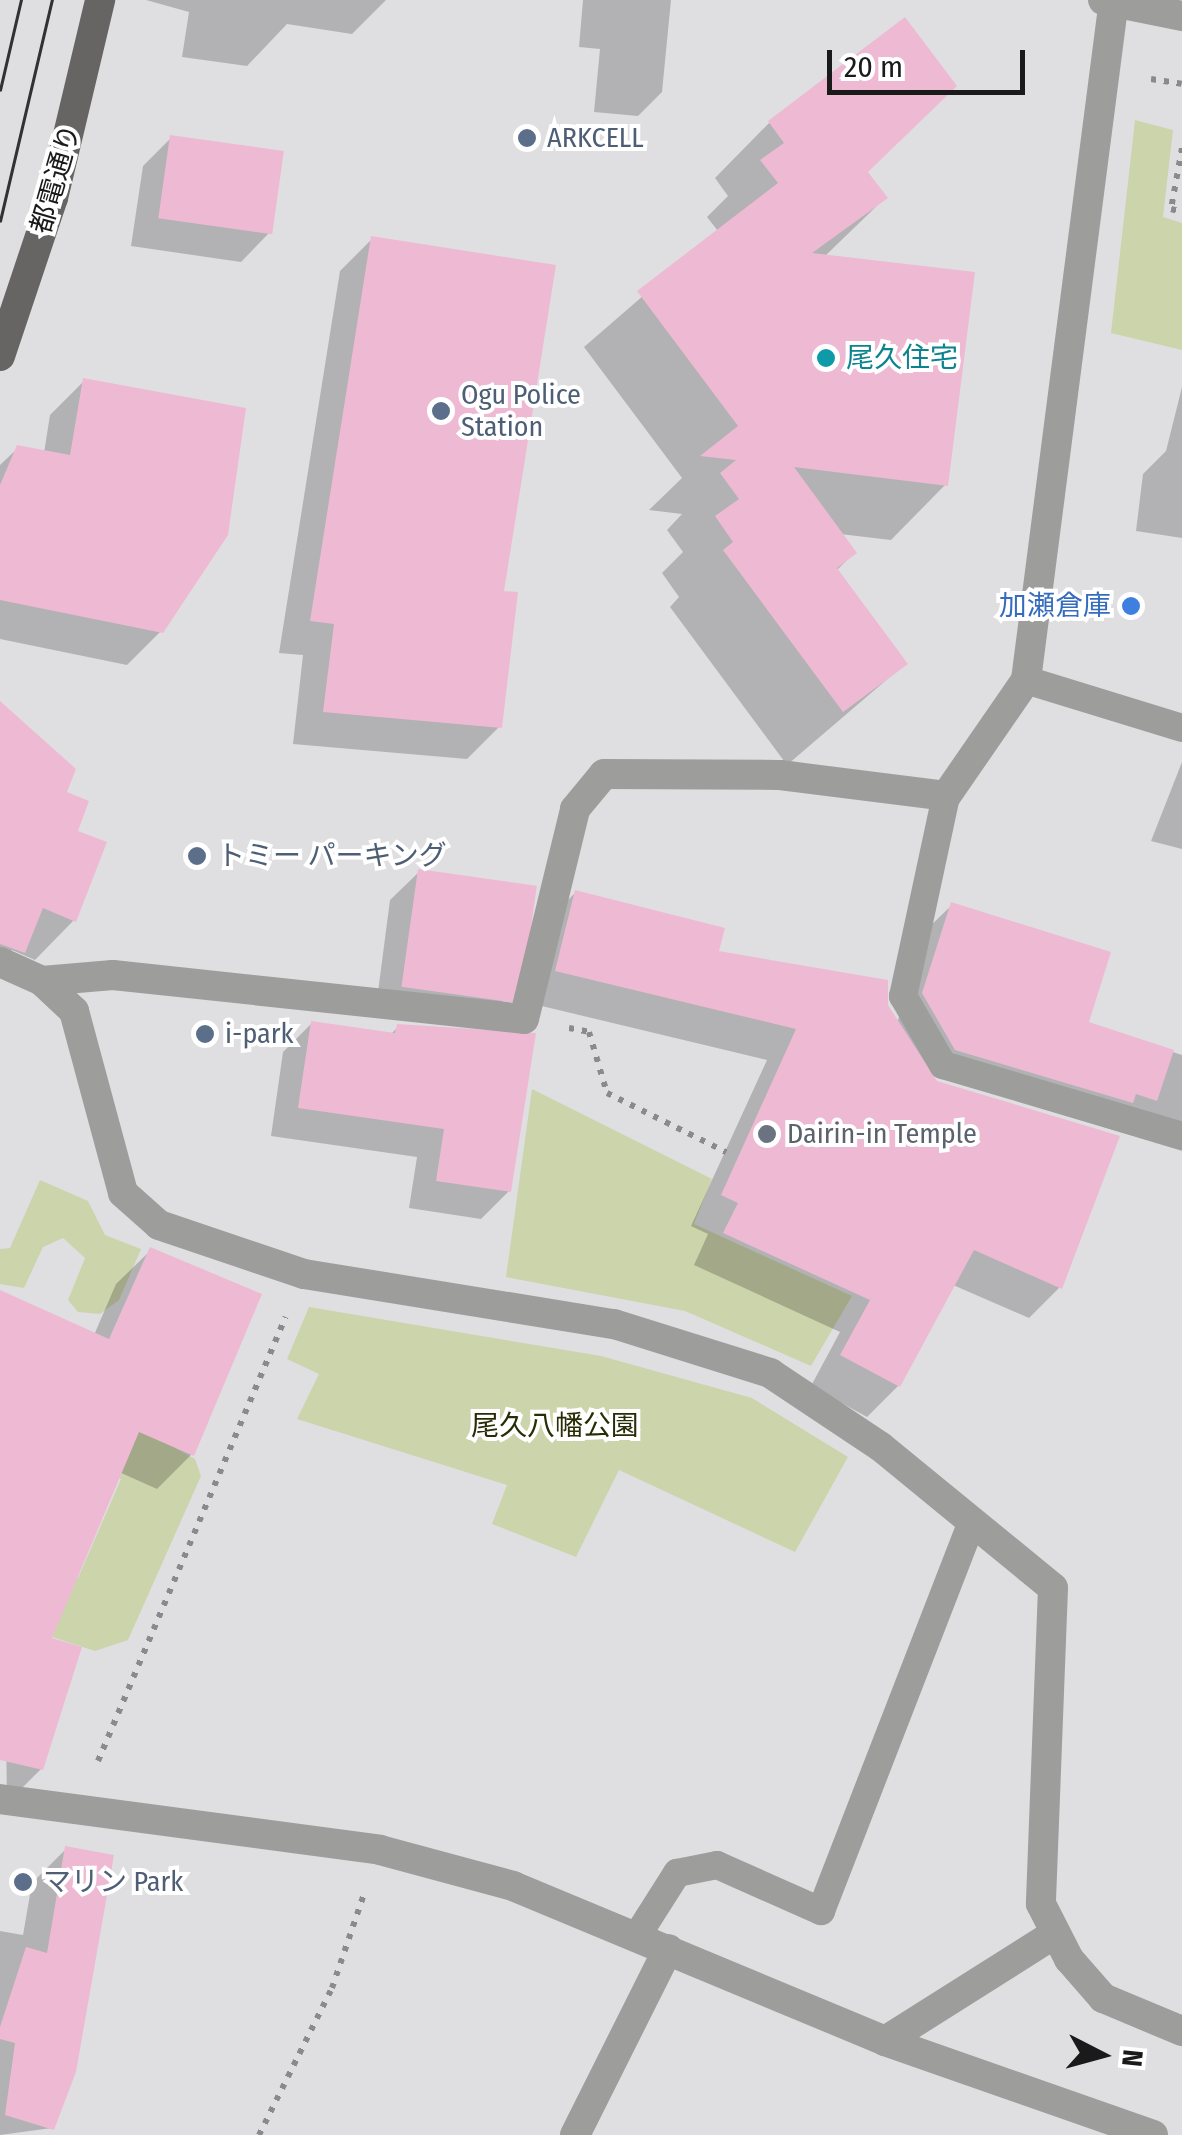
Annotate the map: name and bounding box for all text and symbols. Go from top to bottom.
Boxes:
scale bar [832,30,1030,92]
text: 20 m [844,49,903,85]
street label: 都電通り [24,121,88,237]
place label: ARKCELL [547,121,644,155]
marker: ARKCELL [516,127,538,149]
place label: 尾久住宅 [846,341,958,375]
marker: 尾久住宅 [815,347,837,369]
place label: Ogu Police Station [461,378,581,444]
marker: Ogu Police Station [430,400,452,422]
place label: 加瀬倉庫 [999,589,1111,623]
marker: 加瀬倉庫 [1120,595,1142,617]
place label: トミー パーキング [217,839,448,873]
marker: トミー パーキング [186,845,208,867]
place label: i-park [225,1017,294,1051]
marker: i-park [194,1023,216,1045]
place label: Dairin-in Temple [787,1117,977,1151]
marker: Dairin-in Temple [756,1123,778,1145]
park label: 尾久八幡公園 [471,1409,639,1443]
place label: マリン Park [43,1865,183,1899]
marker: マリン Park [12,1871,34,1893]
north arrow [1052,2005,1152,2105]
text: N [1115,2048,1150,2068]

